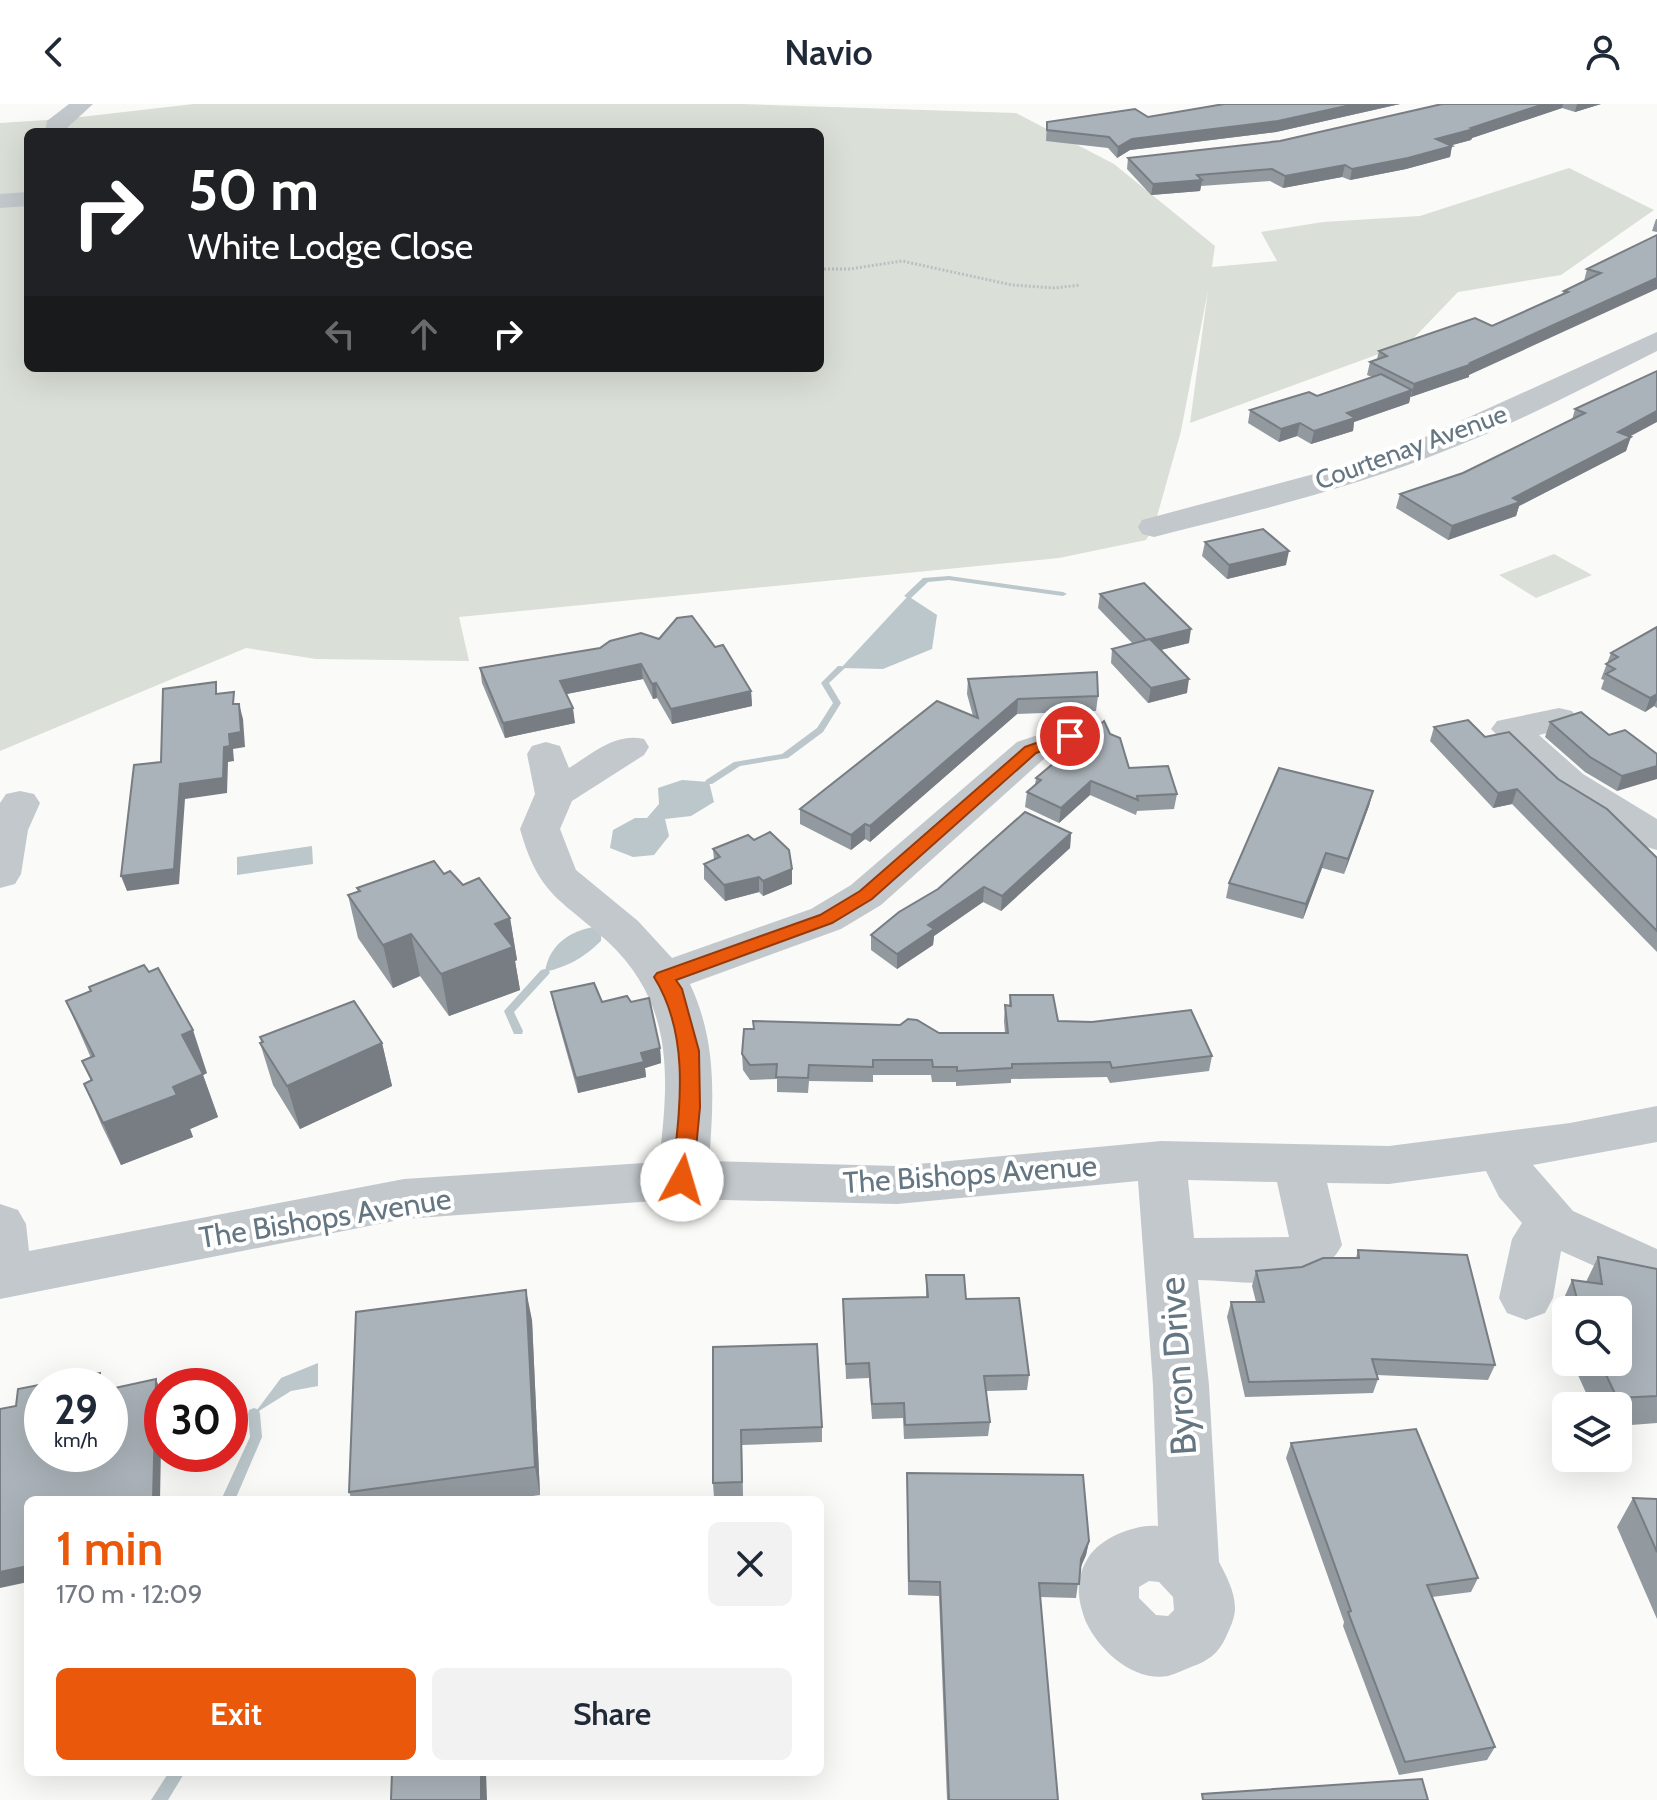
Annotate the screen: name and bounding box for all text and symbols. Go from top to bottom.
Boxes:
icon: back [32,30,76,74]
text: Navio [784,30,873,74]
icon: person [1581,30,1625,74]
text: 50 m [188,156,319,224]
icon: right [56,160,160,264]
text: White Lodge Close [188,224,473,268]
icon: left [318,312,362,356]
icon: ahead [402,312,446,356]
icon: right [486,312,530,356]
street label: Courtenay Avenue [1311,397,1511,497]
pin [1036,702,1104,770]
icon: arrive [1048,714,1092,758]
position arrow [640,1138,724,1222]
street label: The Bishops Avenue [842,1147,1098,1201]
street label: The Bishops Avenue [196,1180,454,1256]
street label: Byron Drive [1149,1275,1205,1457]
map controls [1552,1296,1632,1472]
button: search [1552,1296,1632,1376]
speed limit sign: 30 [144,1368,248,1472]
text: 29 [54,1385,98,1434]
button: layers [1552,1392,1632,1472]
text: km/h [54,1428,98,1452]
text: 1 min [56,1519,163,1577]
button: close [708,1522,792,1606]
text: 170 m · 12:09 [56,1578,202,1610]
button: Exit [56,1668,416,1760]
button: Share [432,1668,792,1760]

